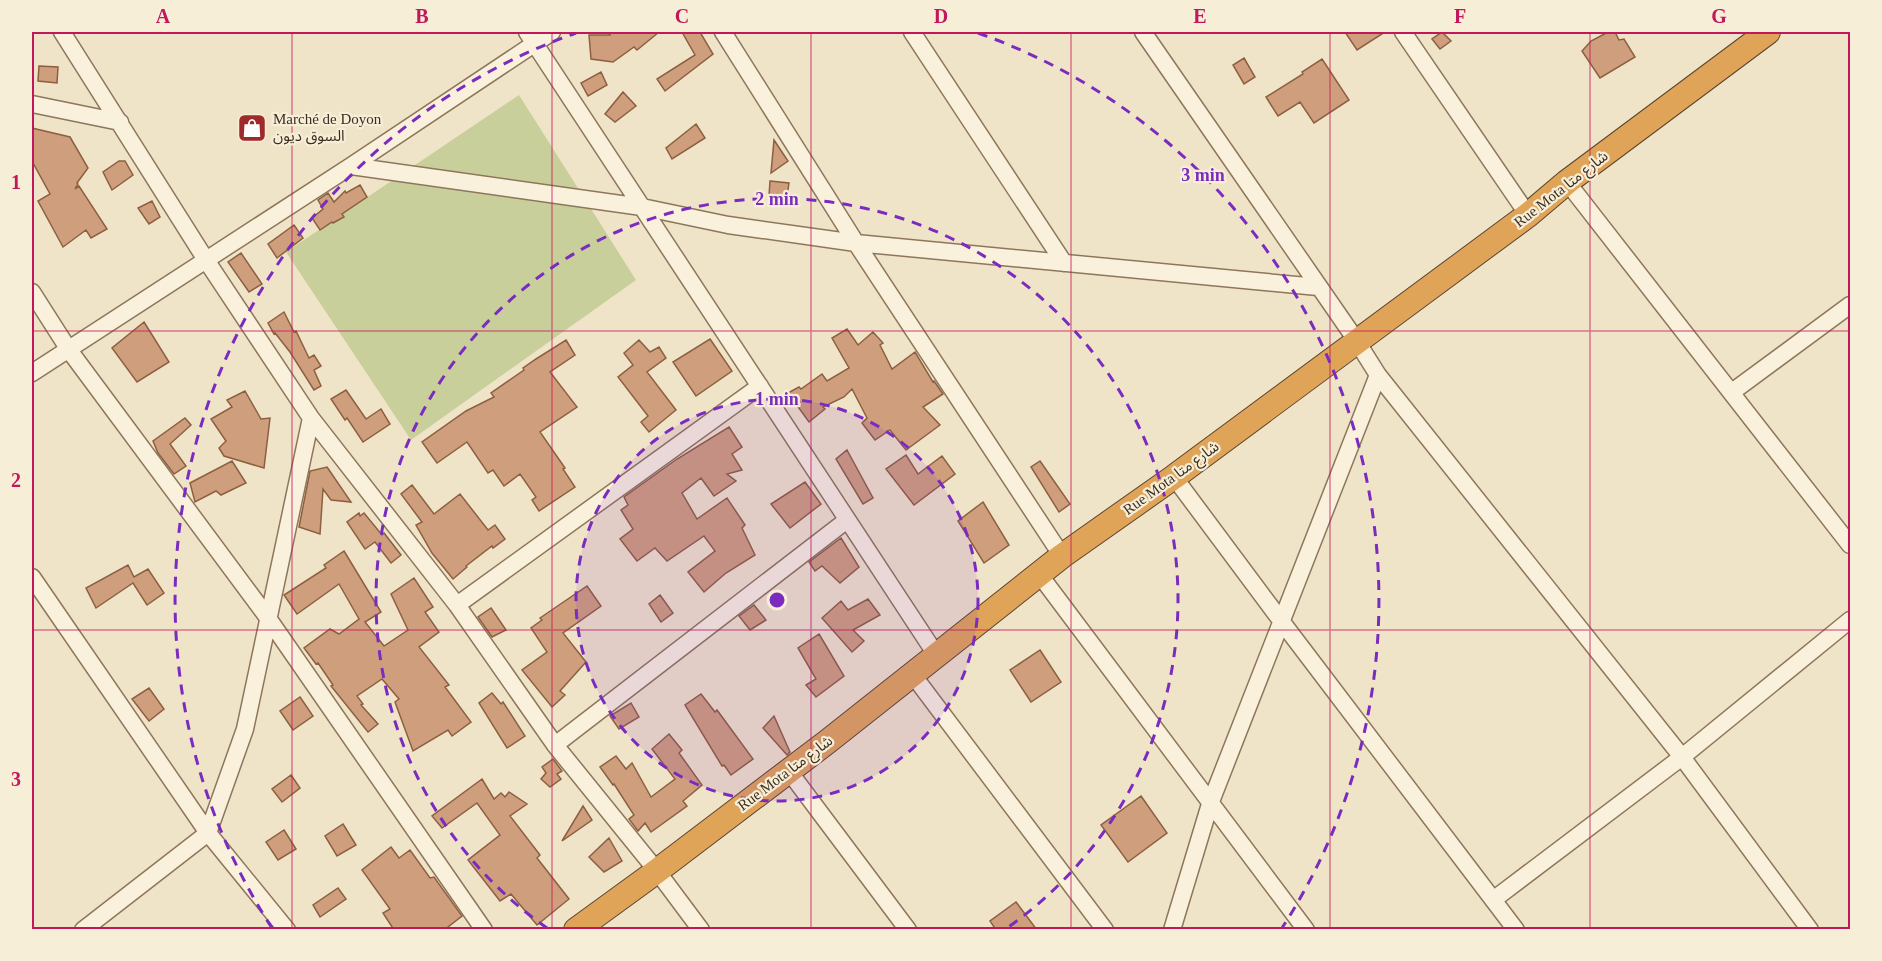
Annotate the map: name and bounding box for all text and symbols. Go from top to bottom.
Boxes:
text: A [156,5,171,27]
text: B [415,5,429,27]
text: C [675,5,689,27]
text: D [934,5,948,27]
text: E [1193,5,1207,27]
text: F [1454,5,1466,27]
text: G [1711,5,1727,27]
place label: Marché de Doyon السوق ديون [273,111,382,145]
shop icon: Marché de Doyon السوق ديون [236,112,268,144]
street label: Rue Mota شارع متا [1511,147,1614,234]
text: 3 min [1181,165,1225,185]
text: 1 [11,171,21,193]
text: 2 min [755,189,799,209]
text: 1 min [755,389,799,409]
street label: Rue Mota شارع متا [1120,438,1224,521]
text: 2 [11,469,21,491]
centre of rings [767,590,787,610]
street label: Rue Mota شارع متا [735,732,838,817]
text: 3 [11,768,21,790]

